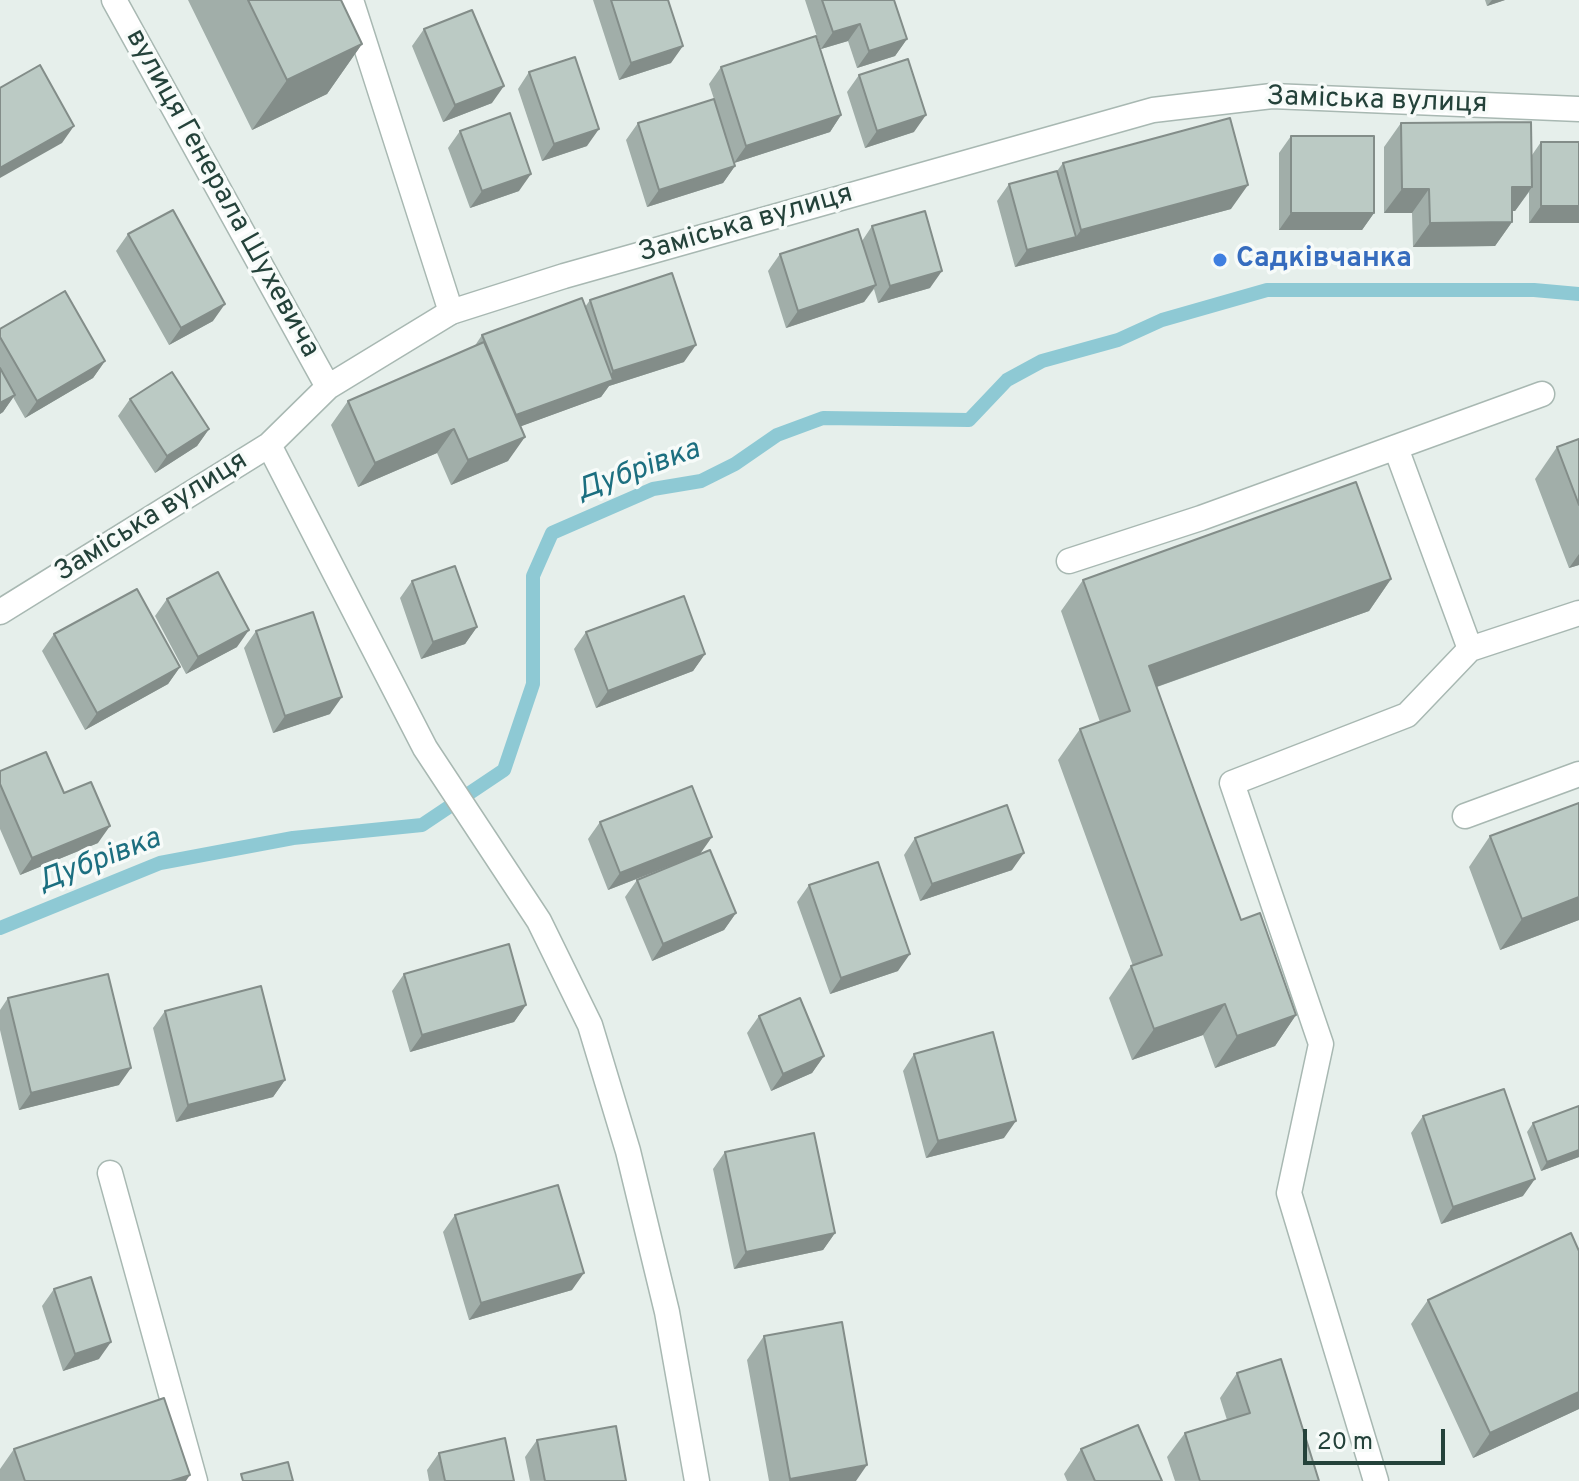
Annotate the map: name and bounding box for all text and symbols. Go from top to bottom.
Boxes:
street label: вулиця Генерала Шухевича [117,24,325,364]
street label: Заміська вулиця [1266,81,1488,123]
street label: Заміська вулиця [635,178,857,272]
place label: Садкiвчанка [1236,243,1412,277]
marker: Садкiвчанка [1211,251,1229,269]
water label: Дубрівка [573,433,705,511]
street label: Заміська вулиця [49,445,255,591]
water label: Дубрівка [34,822,166,902]
scale bar [1307,1413,1449,1463]
text: 20 m [1317,1428,1373,1458]

